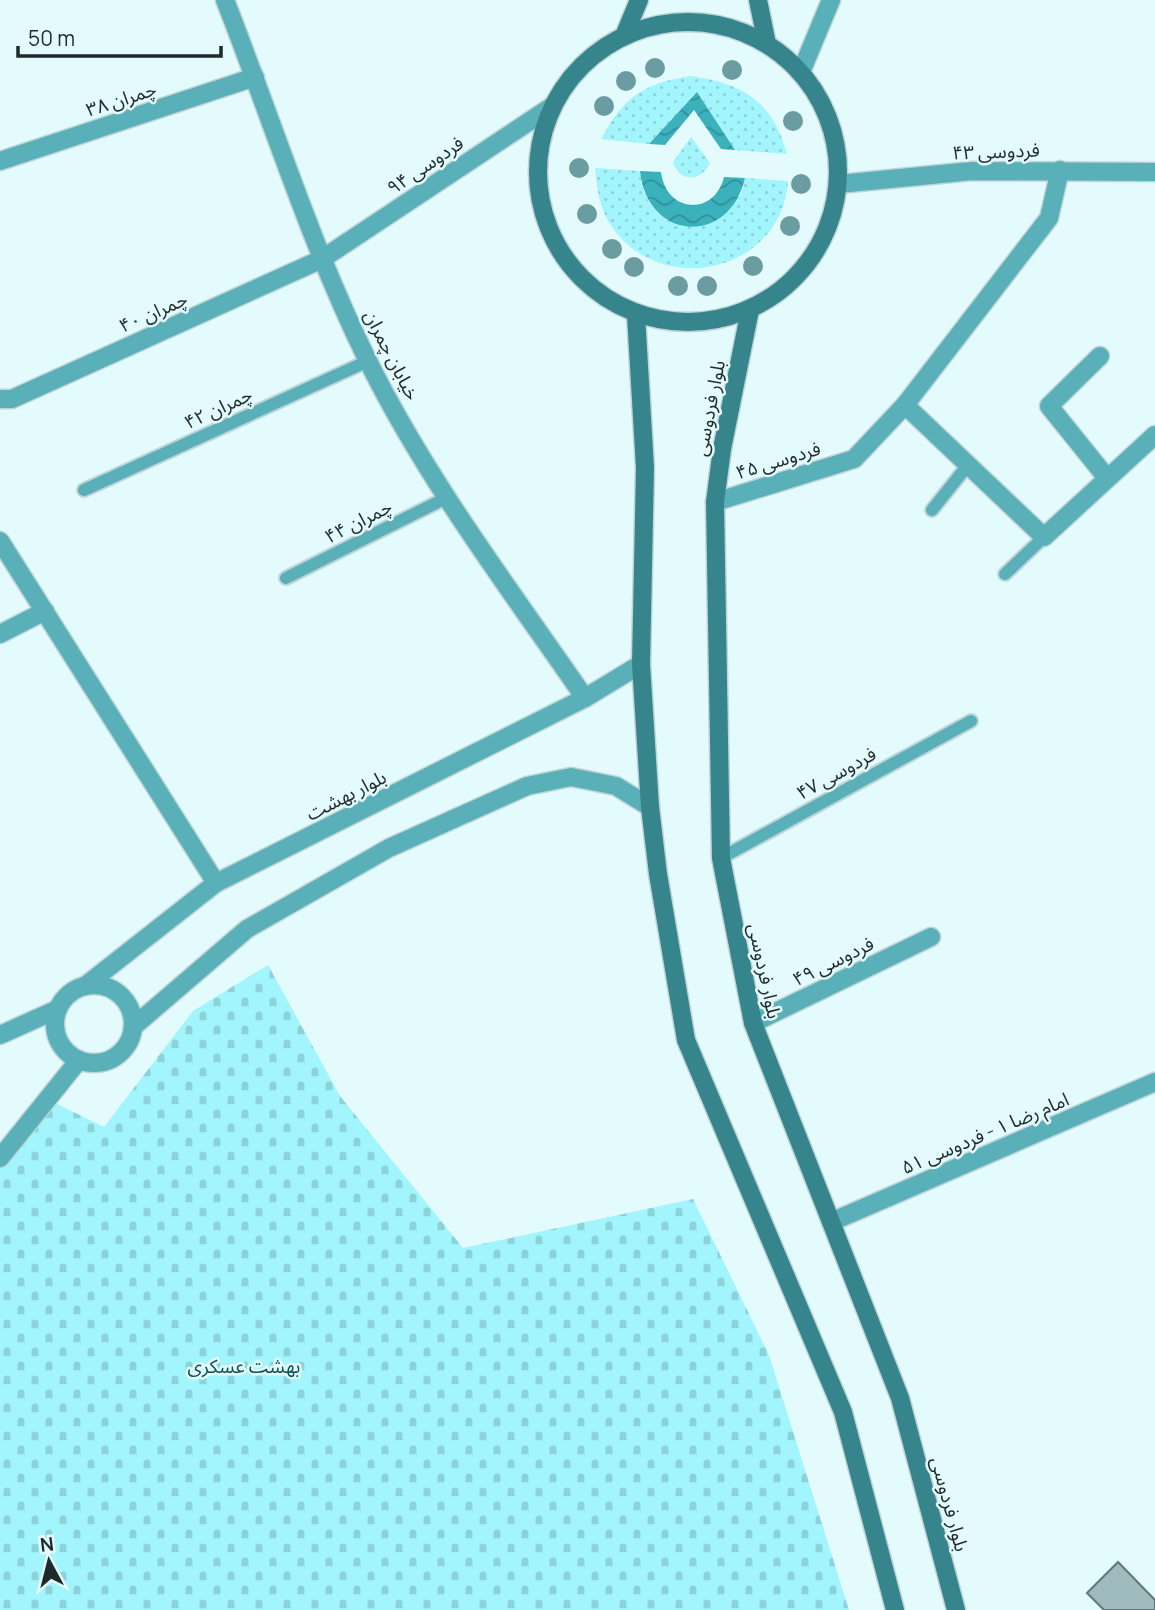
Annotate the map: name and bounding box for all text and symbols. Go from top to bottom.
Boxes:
scale bar [18,14,220,58]
text: 50 m [28,24,75,52]
street label: چمران ۳۸ [83,75,159,123]
street label: فردوسی ۹۴ [381,130,469,200]
street label: فردوسی ۴۳ [952,136,1040,166]
street label: چمران ۴۰ [115,285,191,339]
street label: خیابان چمران [358,305,426,405]
street label: بلوار فردوسی [687,358,731,458]
street label: چمران ۴۲ [180,381,256,435]
street label: فردوسی ۴۵ [732,435,824,485]
street label: چمران ۴۴ [320,493,396,549]
street label: فردوسی ۴۷ [791,740,881,806]
street label: بلوار بهشت [301,764,391,826]
street label: بلوار فردوسی [742,921,788,1021]
street label: فردوسی ۴۹ [788,930,878,992]
street label: امام رضا ۱ - فردوسی ۵۱ [897,1086,1074,1182]
park label: بهشت عسکری [188,1353,300,1379]
street label: بلوار فردوسی [925,1454,975,1554]
north arrow [14,1526,84,1596]
text: N [39,1530,55,1558]

